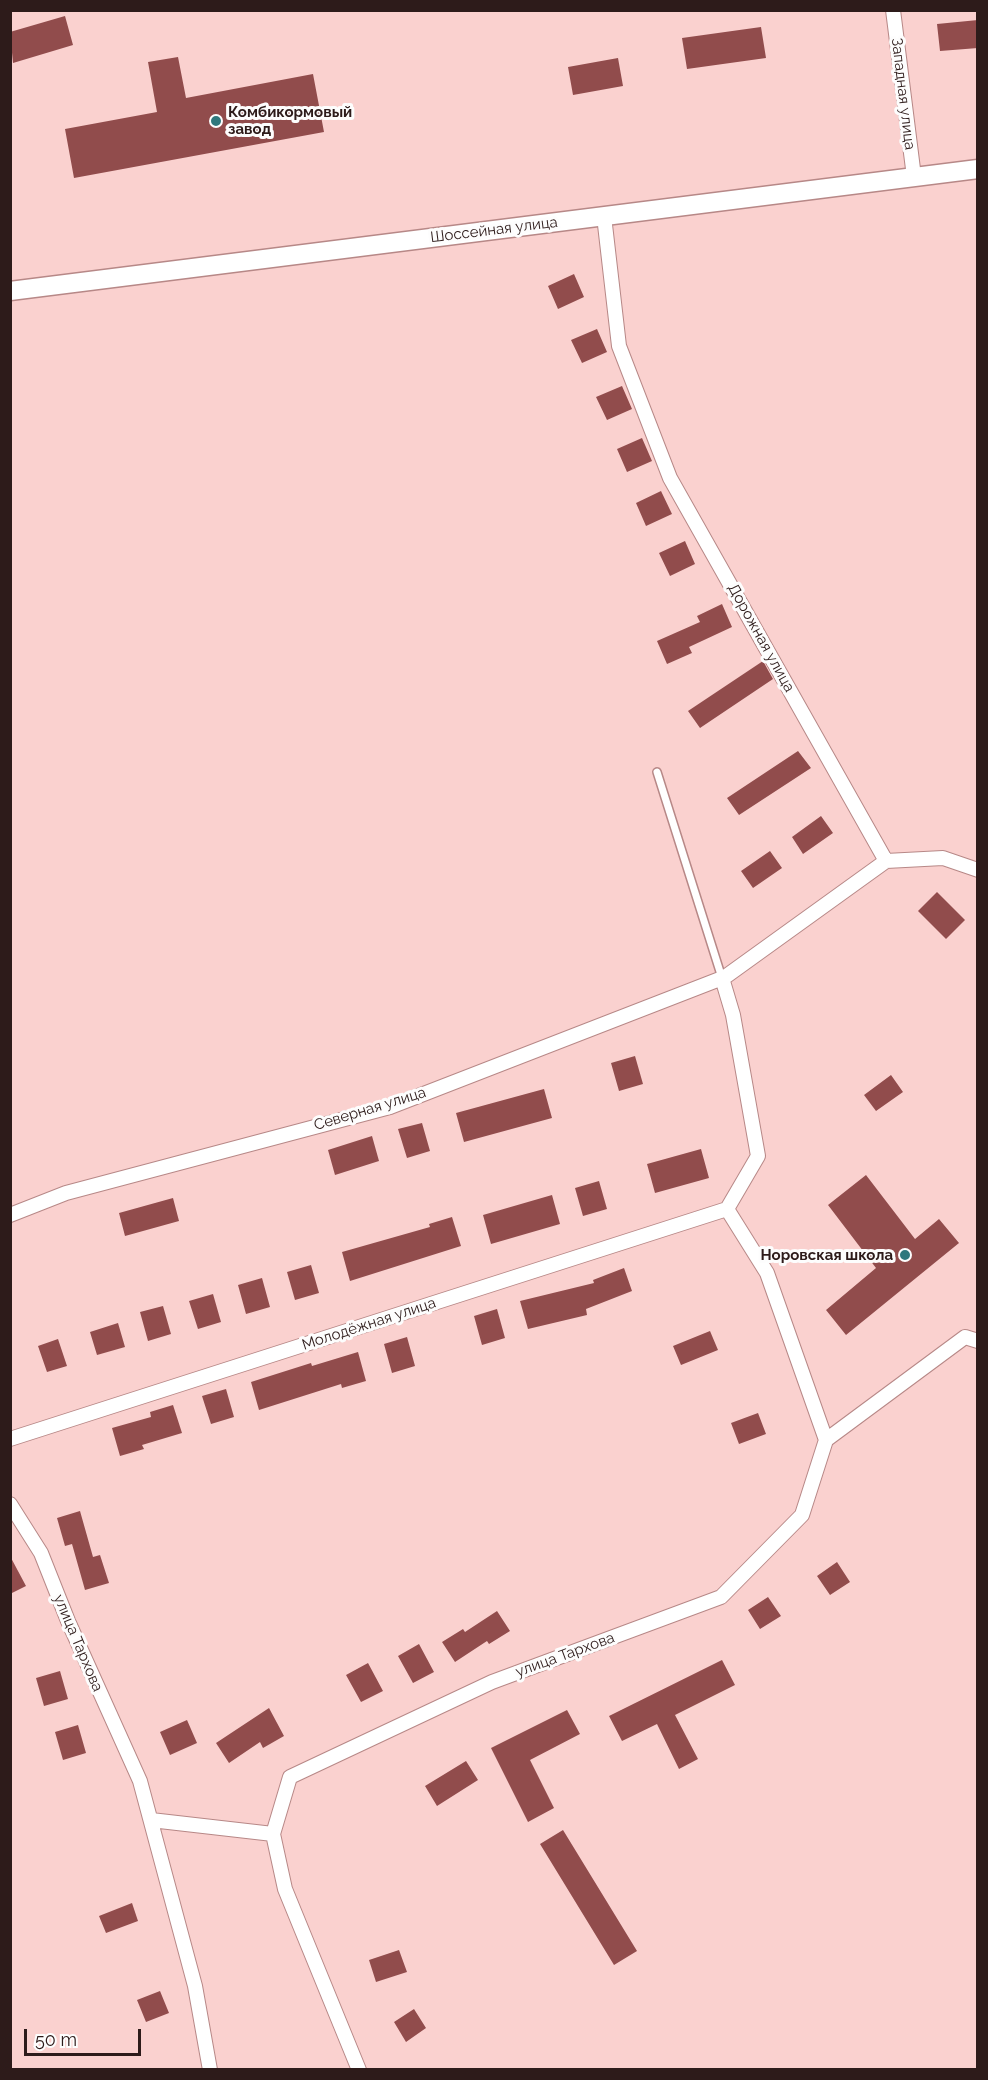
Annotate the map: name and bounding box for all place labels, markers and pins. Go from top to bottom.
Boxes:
place label: Комбикормовый завод [228,103,352,138]
marker: Комбикормовый завод [209,114,223,128]
place label: Норовская школа [761,1246,893,1264]
marker: Норовская школа [898,1248,912,1262]

